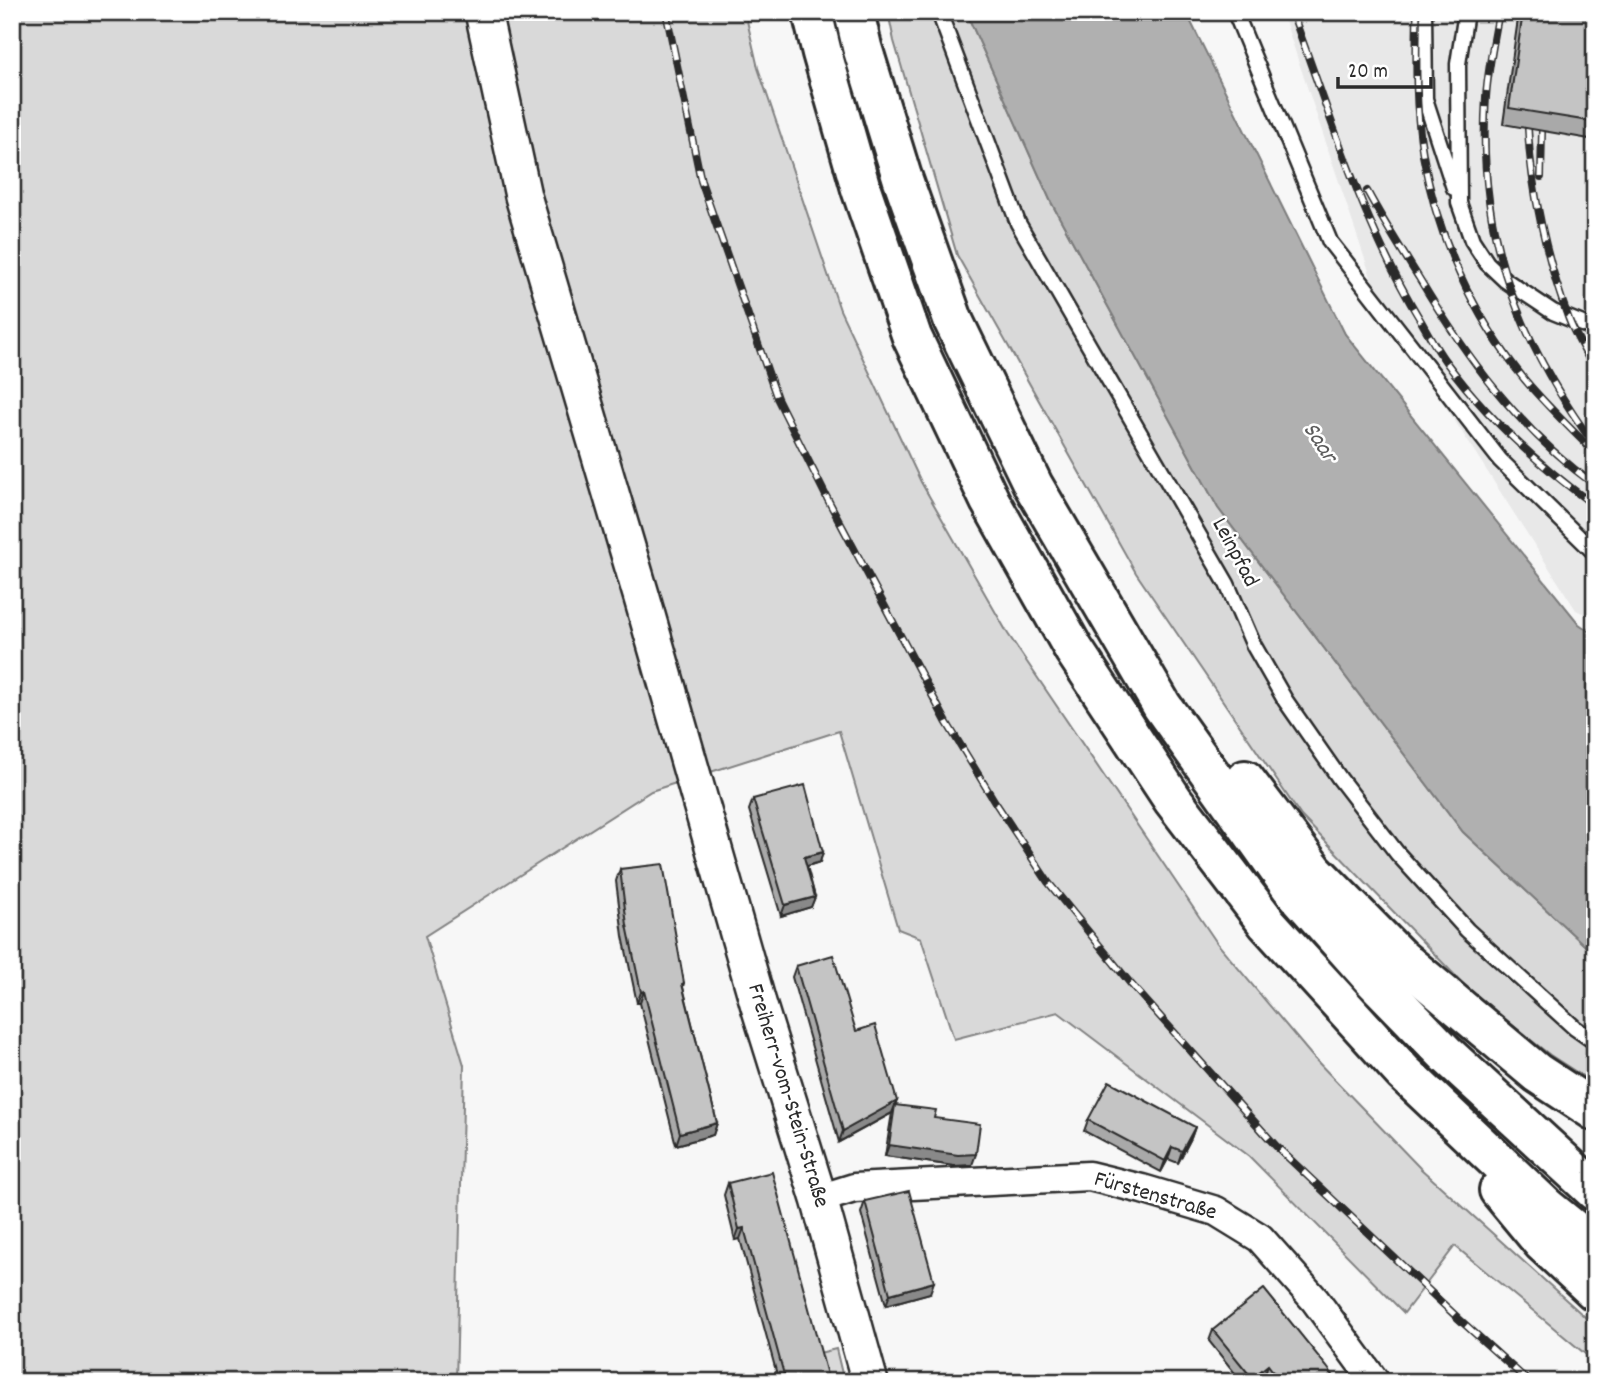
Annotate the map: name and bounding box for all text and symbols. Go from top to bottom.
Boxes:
scale bar [1338,46,1430,90]
text: 20 m [1348,58,1388,88]
water label: Saar [1293,416,1346,472]
street label: Leinpfad [1202,512,1266,594]
street label: Freiherr-vom-Stein-Straße [737,980,837,1212]
street label: Fürstenstraße [1090,1164,1220,1230]

